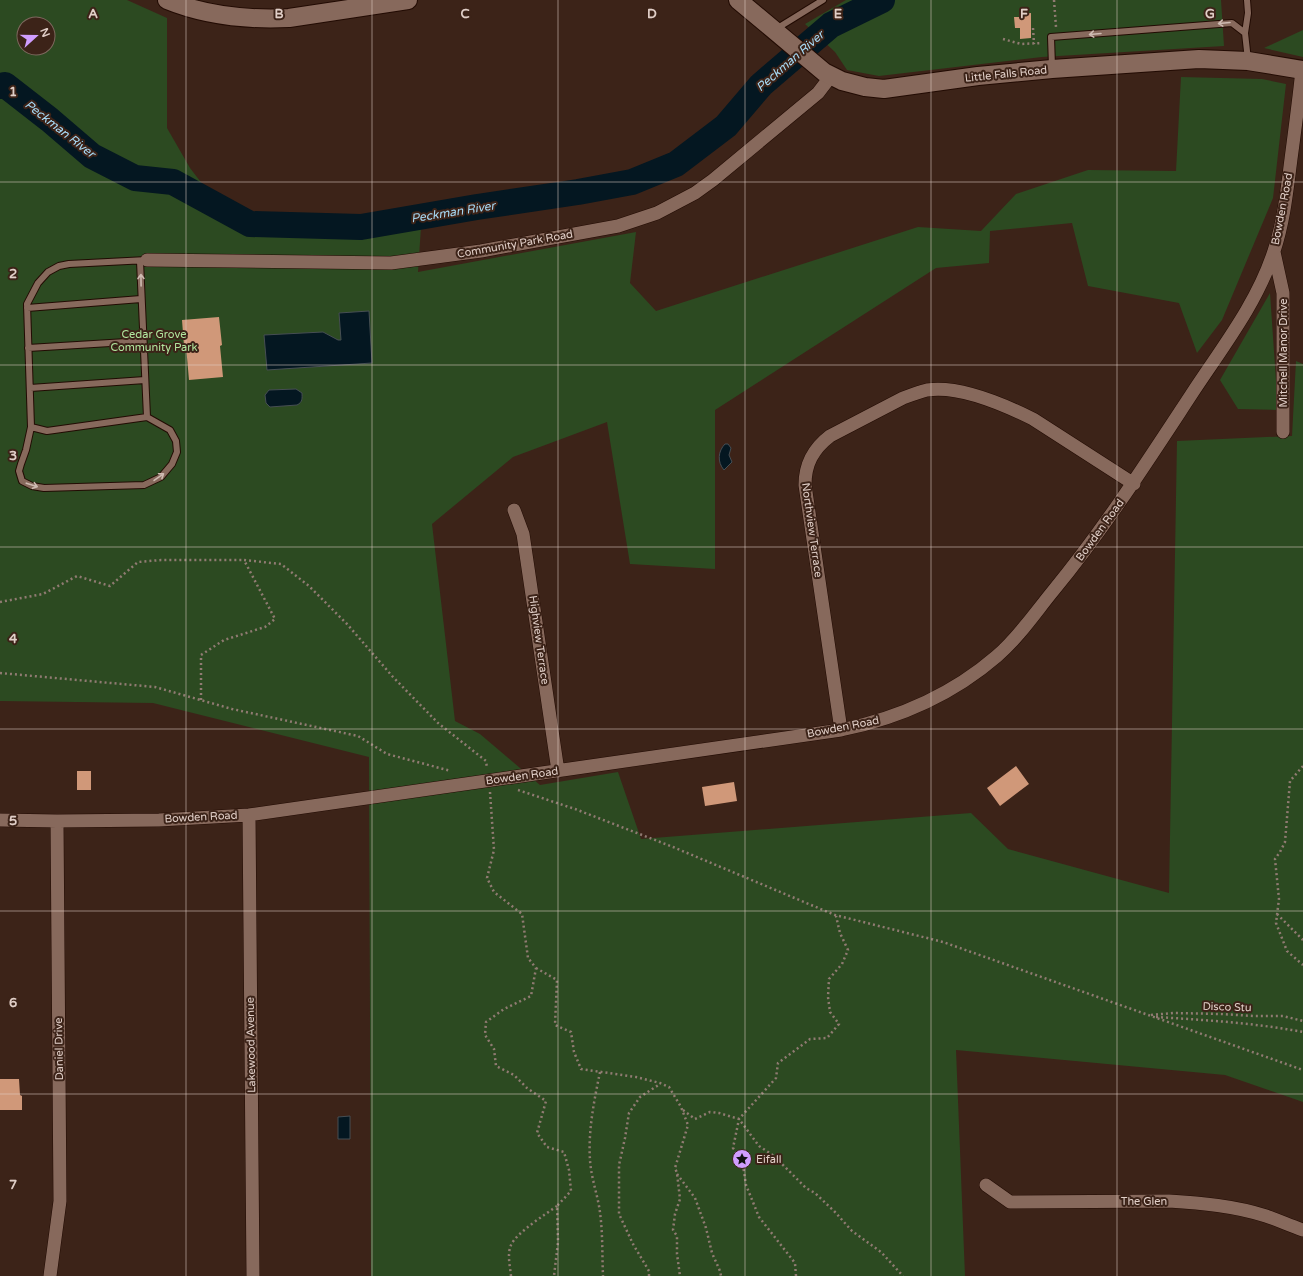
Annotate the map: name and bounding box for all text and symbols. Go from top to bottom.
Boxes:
text: A [88,6,98,22]
text: B [274,6,284,22]
text: C [460,6,470,22]
text: D [647,6,657,22]
text: E [834,6,842,22]
text: F [1020,6,1028,22]
text: G [1205,6,1215,22]
north arrow [16,16,56,56]
one-way arrow [1218,20,1231,27]
text: N [37,26,53,39]
water label: Peckman River [753,27,828,94]
one-way arrow [1089,30,1102,37]
street label: Little Falls Road [964,63,1048,85]
text: 1 [9,84,17,100]
water label: Peckman River [22,97,99,162]
street label: Bowden Road [1269,172,1295,246]
water label: Peckman River [410,198,497,226]
street label: Community Park Road [456,227,574,261]
text: 2 [9,266,17,282]
one-way arrow [137,274,144,287]
street label: Mitchell Manor Drive [1277,299,1290,407]
park label: Cedar Grove Community Park [111,328,197,354]
text: 3 [9,448,17,464]
one-way arrow [153,473,164,481]
one-way arrow [25,482,38,489]
street label: Northview Terrace [799,482,825,578]
street label: Bowden Road [1073,497,1127,563]
street label: Highview Terrace [526,595,552,685]
text: 4 [9,631,18,647]
street label: Bowden Road [806,714,880,740]
street label: Bowden Road [485,764,559,788]
street label: Bowden Road [164,809,238,825]
text: 5 [9,813,17,829]
text: 6 [9,995,17,1011]
street label: Lakewood Avenue [244,997,258,1093]
street label: Disco Stu [1202,1000,1252,1014]
street label: Daniel Drive [52,1018,66,1080]
place icon: Eifall [731,1148,753,1170]
place label: Eifall [756,1153,781,1166]
text: 7 [9,1177,17,1193]
street label: The Glen [1121,1195,1167,1208]

